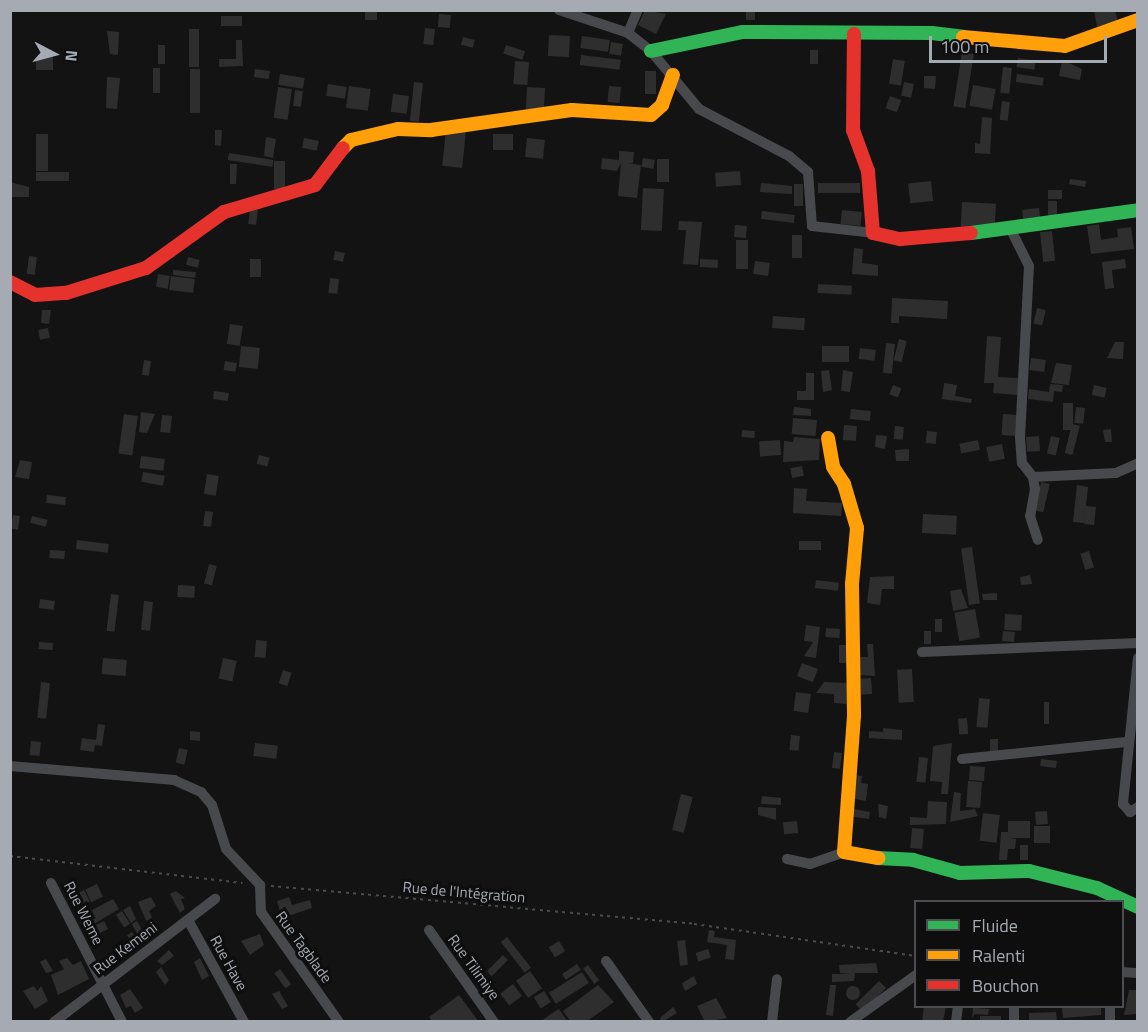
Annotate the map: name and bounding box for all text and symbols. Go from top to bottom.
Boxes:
north arrow [24,24,84,84]
scale bar [932,24,1110,62]
text: 100 m [940,33,989,60]
text: N [59,49,84,63]
street label: Rue Weme [60,878,108,948]
street label: Rue de l'Intégration [402,878,526,906]
legend [914,900,1124,1008]
street label: Rue Tagblade [272,908,336,986]
text: Fluide [972,912,1018,939]
street label: Rue Kemeni [89,918,161,978]
street label: Rue Tilimiye [444,931,504,1003]
street label: Rue Have [207,932,251,994]
text: Ralenti [972,942,1025,969]
text: Bouchon [972,972,1039,999]

